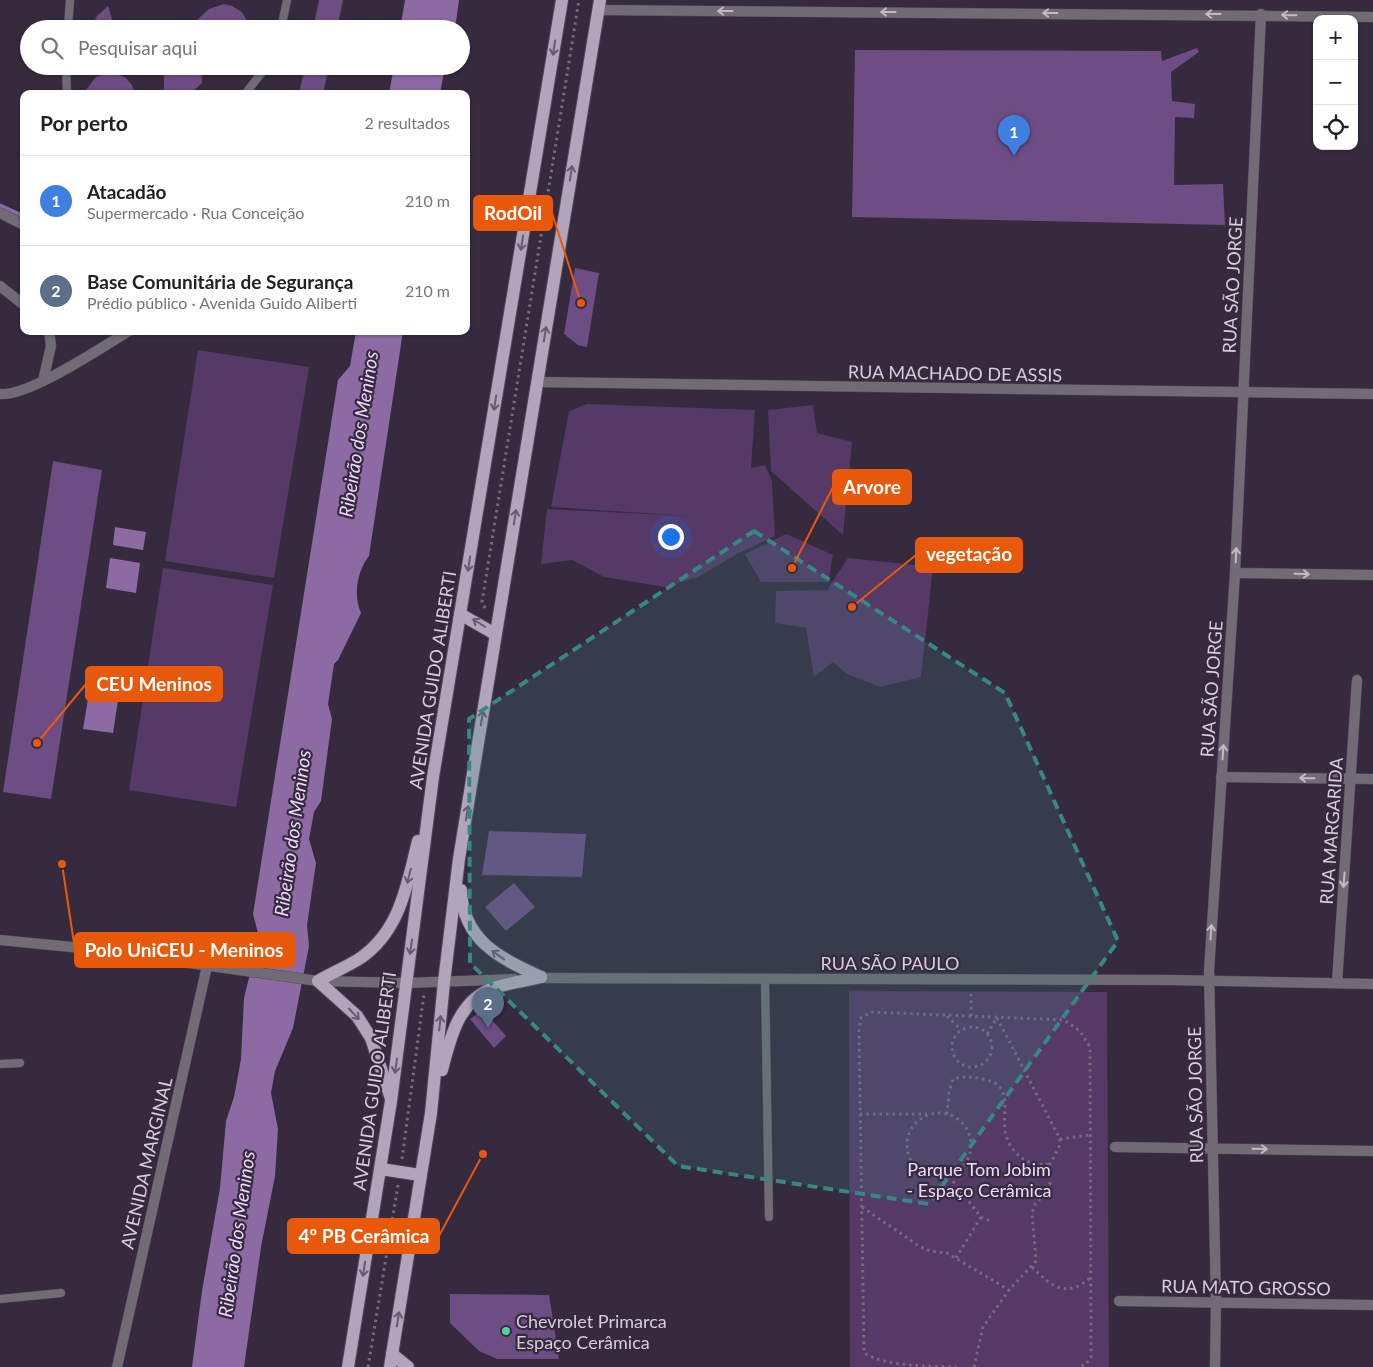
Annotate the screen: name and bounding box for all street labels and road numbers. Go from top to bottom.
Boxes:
street label: RUA SÃO JORGE [1217,216,1247,354]
street label: RUA MACHADO DE ASSIS [848,360,1062,386]
street label: AVENIDA GUIDO ALIBERTI [404,569,460,791]
street label: RUA SÃO JORGE [1195,620,1227,758]
street label: RUA MARGARIDA [1315,756,1347,905]
street label: RUA SÃO PAULO [821,952,959,974]
street label: AVENIDA GUIDO ALIBERTI [348,970,400,1192]
street label: RUA SÃO JORGE [1183,1026,1207,1164]
street label: AVENIDA MARGINAL [116,1075,176,1251]
street label: RUA MATO GROSSO [1161,1275,1331,1299]

